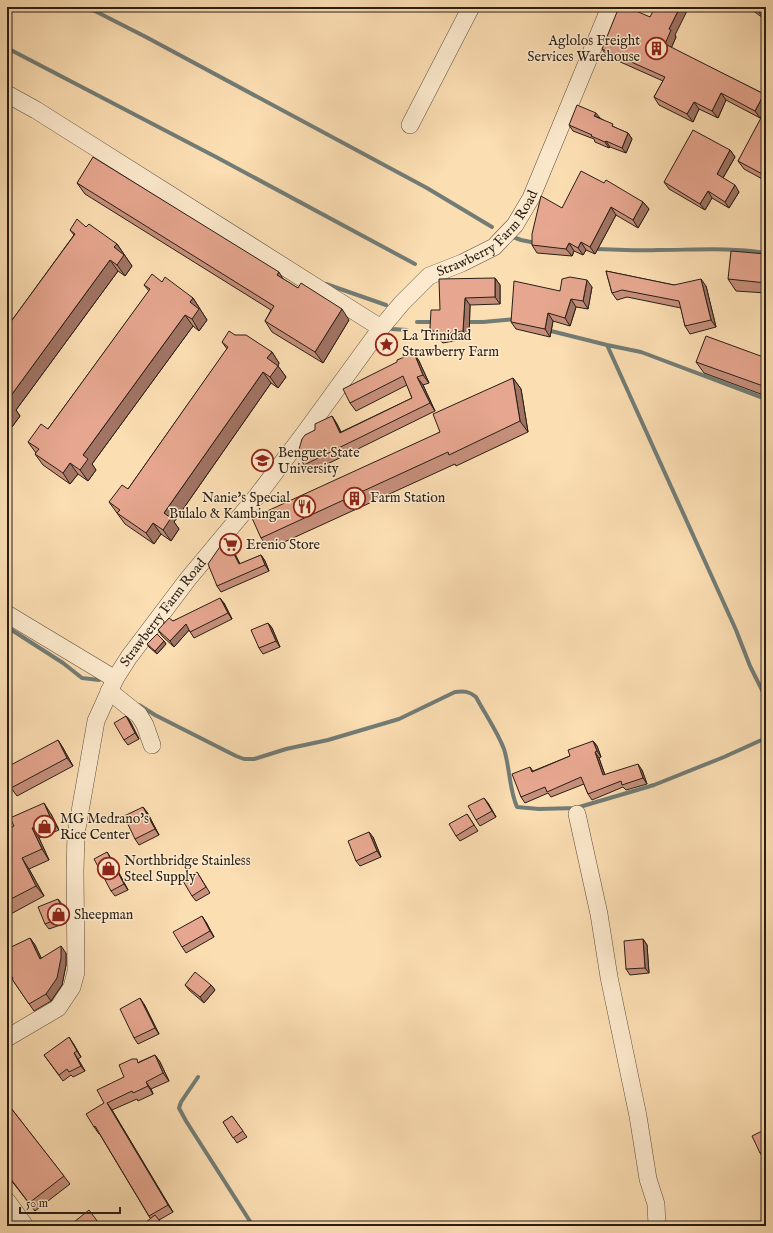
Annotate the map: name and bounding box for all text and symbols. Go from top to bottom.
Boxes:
place label: Aglolos Freight Services Warehouse [527,32,641,66]
building icon: Aglolos Freight Services Warehouse [643,36,669,62]
street label: Strawberry Farm Road [434,187,542,281]
place label: La Trinidad Strawberry Farm [402,327,499,361]
place icon: La Trinidad Strawberry Farm [373,331,399,357]
place label: Benguet State University [278,444,360,478]
school or university icon: Benguet State University [250,448,276,474]
building icon: Farm Station [341,485,367,511]
place label: Nanie's Special Bulalo & Kambingan [169,489,291,523]
place label: Farm Station [370,489,446,507]
restaurant icon: Nanie's Special Bulalo & Kambingan [292,493,318,519]
supermarket icon: Erenio Store [218,532,244,558]
place label: Erenio Store [246,536,321,554]
street label: Strawberry Farm Road [116,554,211,670]
place label: MG Medrano's Rice Center [60,810,149,844]
shop icon: MG Medrano's Rice Center [32,814,58,840]
place label: Northbridge Stainless Steel Supply [124,852,251,886]
shop icon: Northbridge Stainless Steel Supply [96,856,122,882]
shop icon: Sheepman [46,902,72,928]
place label: Sheepman [74,906,134,924]
scale bar [20,1189,120,1215]
text: 50 m [26,1196,48,1211]

